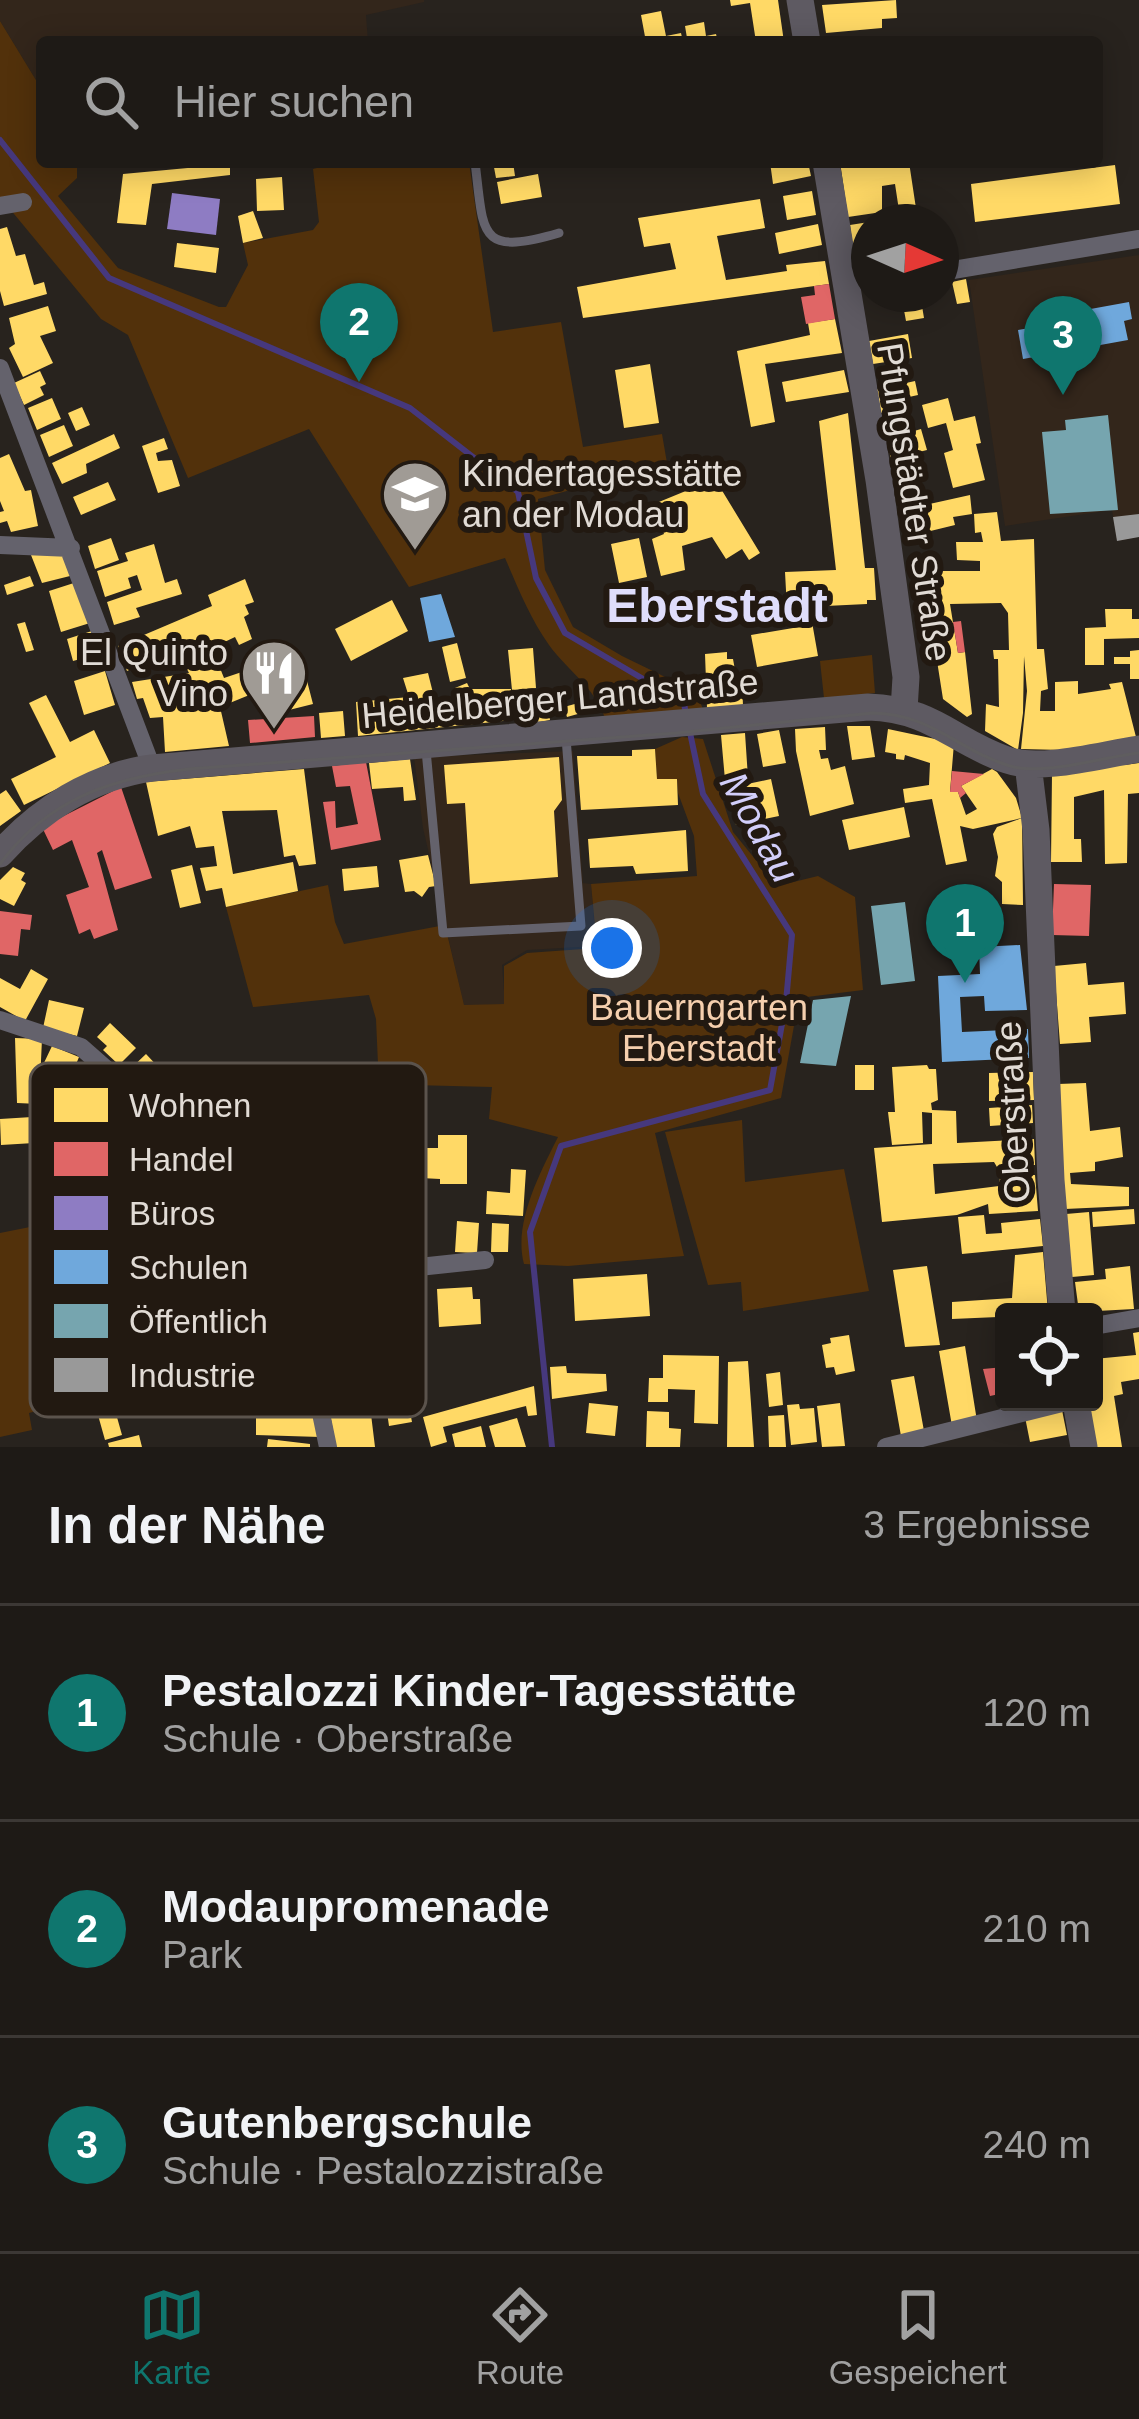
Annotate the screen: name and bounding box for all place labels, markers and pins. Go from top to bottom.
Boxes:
pin: 2 [320,283,398,382]
pin: 3 [1024,296,1102,395]
place label: Kindertagesstätte an der Modau [462,453,742,535]
school or university icon: Kindertagesstätte an der Modau [380,459,450,553]
place label: El Quinto Vino [80,632,228,714]
restaurant icon: El Quinto Vino [239,638,309,732]
pin: 1 [926,884,1004,983]

